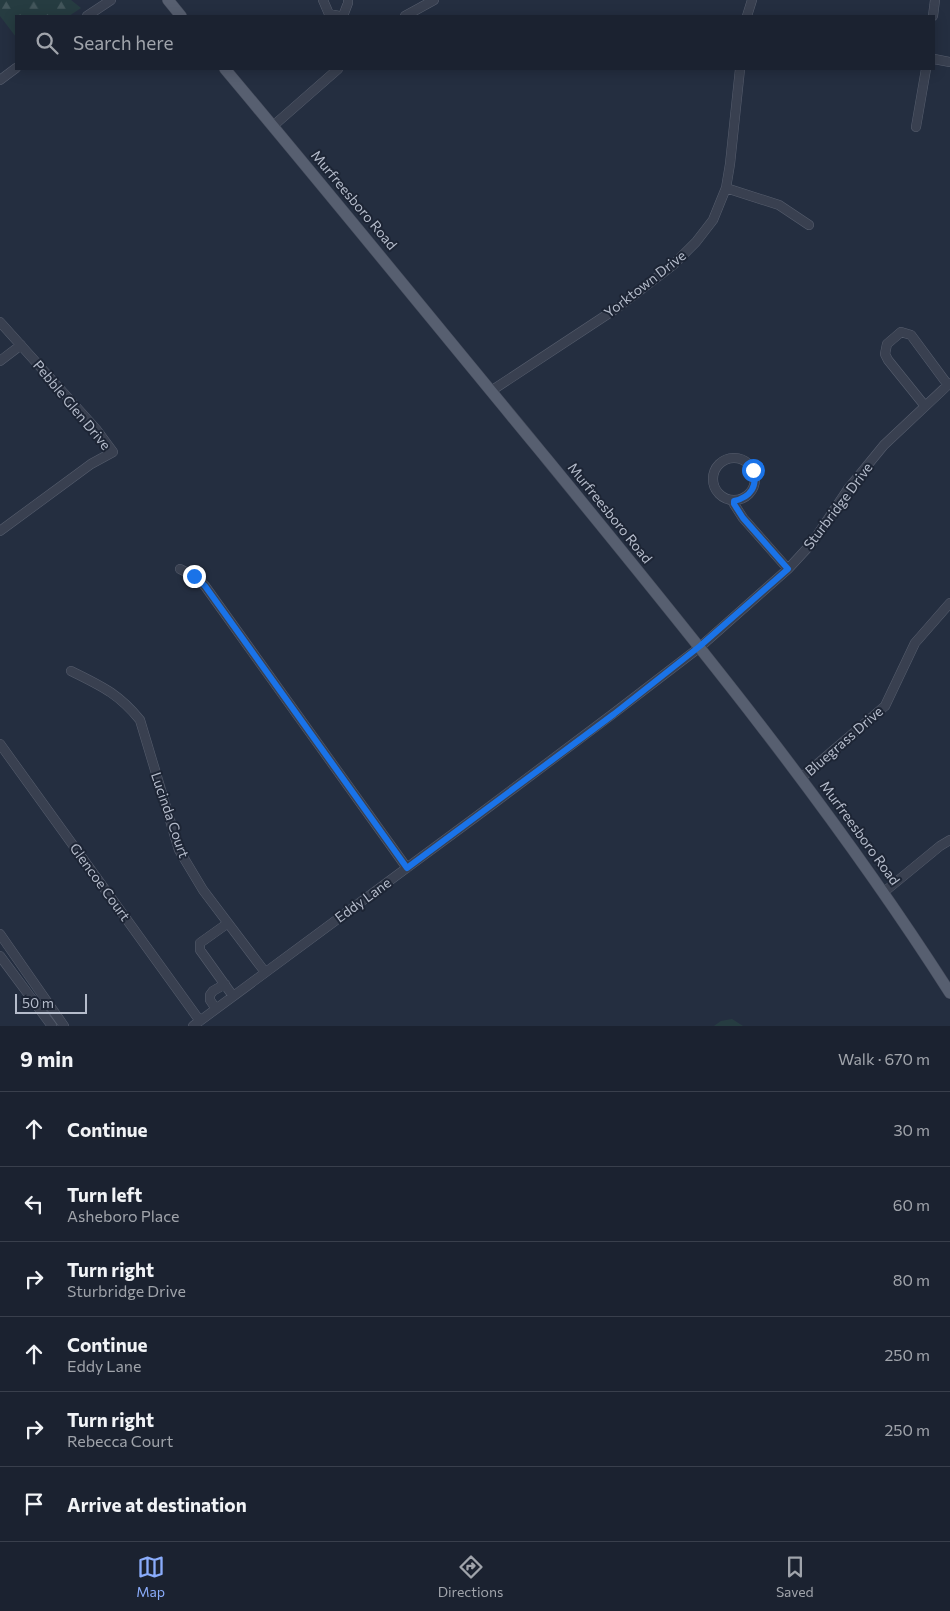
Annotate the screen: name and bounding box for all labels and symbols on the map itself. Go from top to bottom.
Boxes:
street label: Murfreesboro Road [308,147,401,253]
street label: Yorktown Drive [601,246,689,321]
street label: Pebble Glen Drive [30,356,115,453]
street label: Murfreesboro Road [565,459,656,566]
route start [742,459,765,482]
street label: Sturbridge Drive [799,459,876,552]
route end [183,565,206,588]
street label: Bluegrass Drive [801,702,886,779]
street label: Lucinda Court [148,770,193,860]
street label: Murfreesboro Road [817,777,904,888]
street label: Glencoe Court [67,840,134,924]
street label: Eddy Lane [331,874,394,926]
scale bar [15,991,88,1014]

